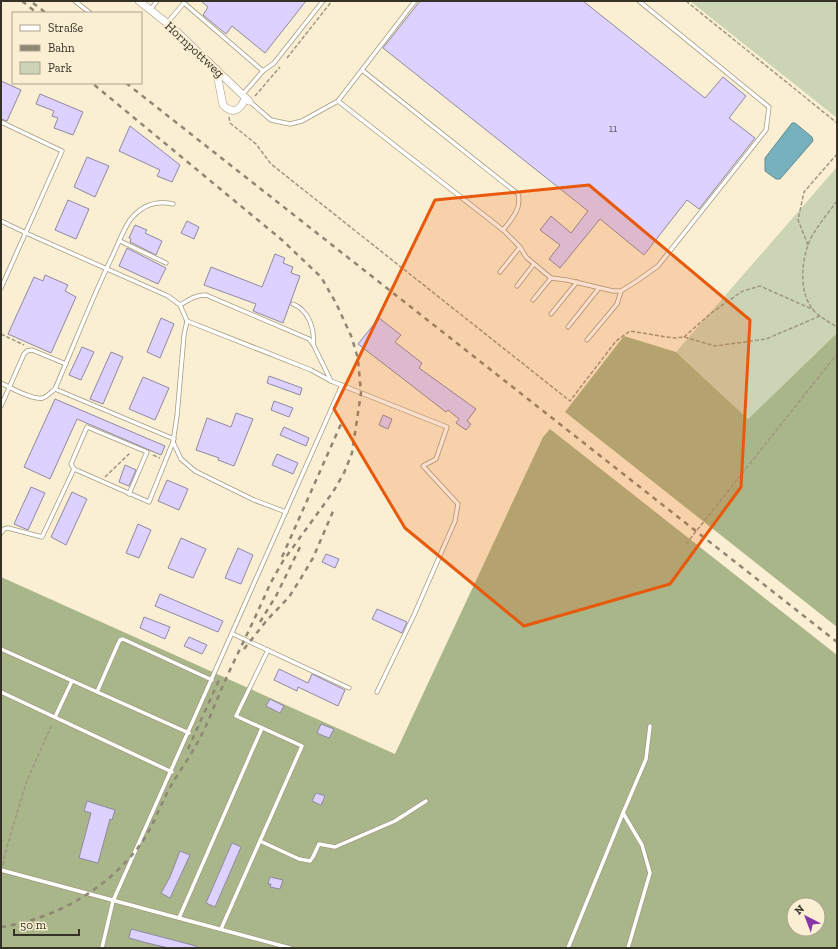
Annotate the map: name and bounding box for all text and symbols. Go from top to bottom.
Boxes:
legend [12,12,142,84]
street label: Hornpottweg [162,18,227,81]
text: Straße [48,21,84,35]
text: Bahn [48,41,75,55]
text: Park [48,61,73,75]
house number: 11 [609,122,618,135]
north arrow [786,897,826,937]
text: N [792,902,808,918]
scale bar [14,911,79,937]
text: 50 m [20,918,47,932]

